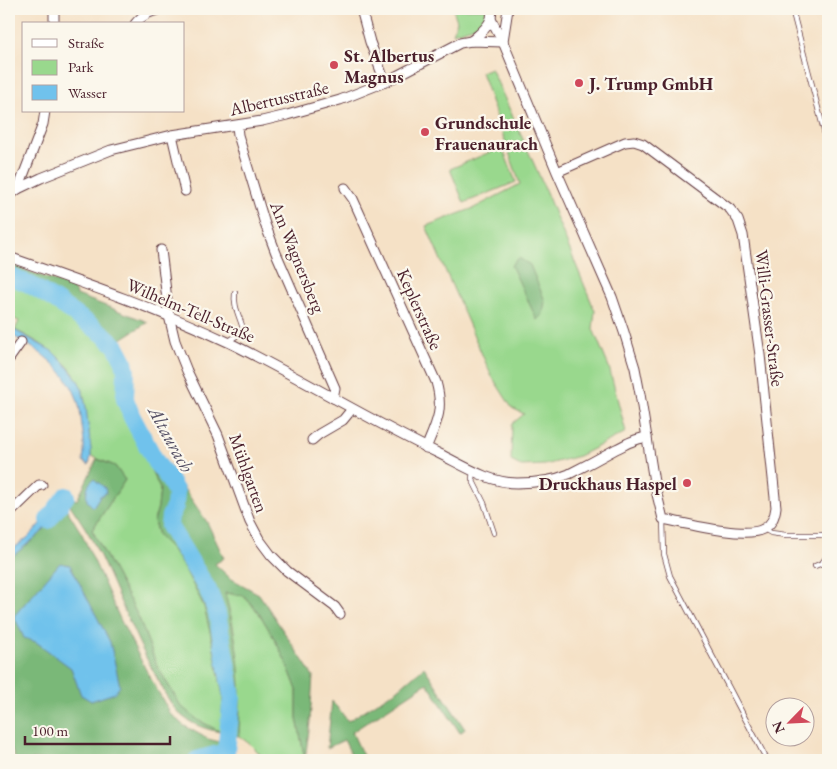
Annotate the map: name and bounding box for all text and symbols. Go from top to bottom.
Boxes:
legend [22,22,185,112]
text: Straße [68,33,104,52]
place label: St. Albertus Magnus [344,44,434,88]
text: Park [68,57,95,76]
marker: St. Albertus Magnus [328,59,340,71]
place label: J. Trump GmbH [587,72,714,95]
street label: Albertusstraße [226,75,331,121]
marker: J. Trump GmbH [573,77,585,89]
text: Wasser [68,83,107,102]
place label: Grundschule Frauenaurach [435,111,538,155]
marker: Grundschule Frauenaurach [419,126,431,138]
street label: Am Wagnersberg [265,197,331,316]
street label: Willi-Grasser-Straße [750,248,790,388]
street label: Keplerstraße [392,265,448,353]
street label: Wilhelm-Tell-Straße [123,273,259,347]
water label: Altaurach [142,399,200,477]
street label: Mühlgarten [224,430,274,516]
place label: Druckhaus Haspel [539,472,677,495]
marker: Druckhaus Haspel [681,477,693,489]
north arrow [764,696,814,746]
scale bar [25,714,170,746]
text: N [767,718,789,736]
text: 100 m [32,721,69,740]

